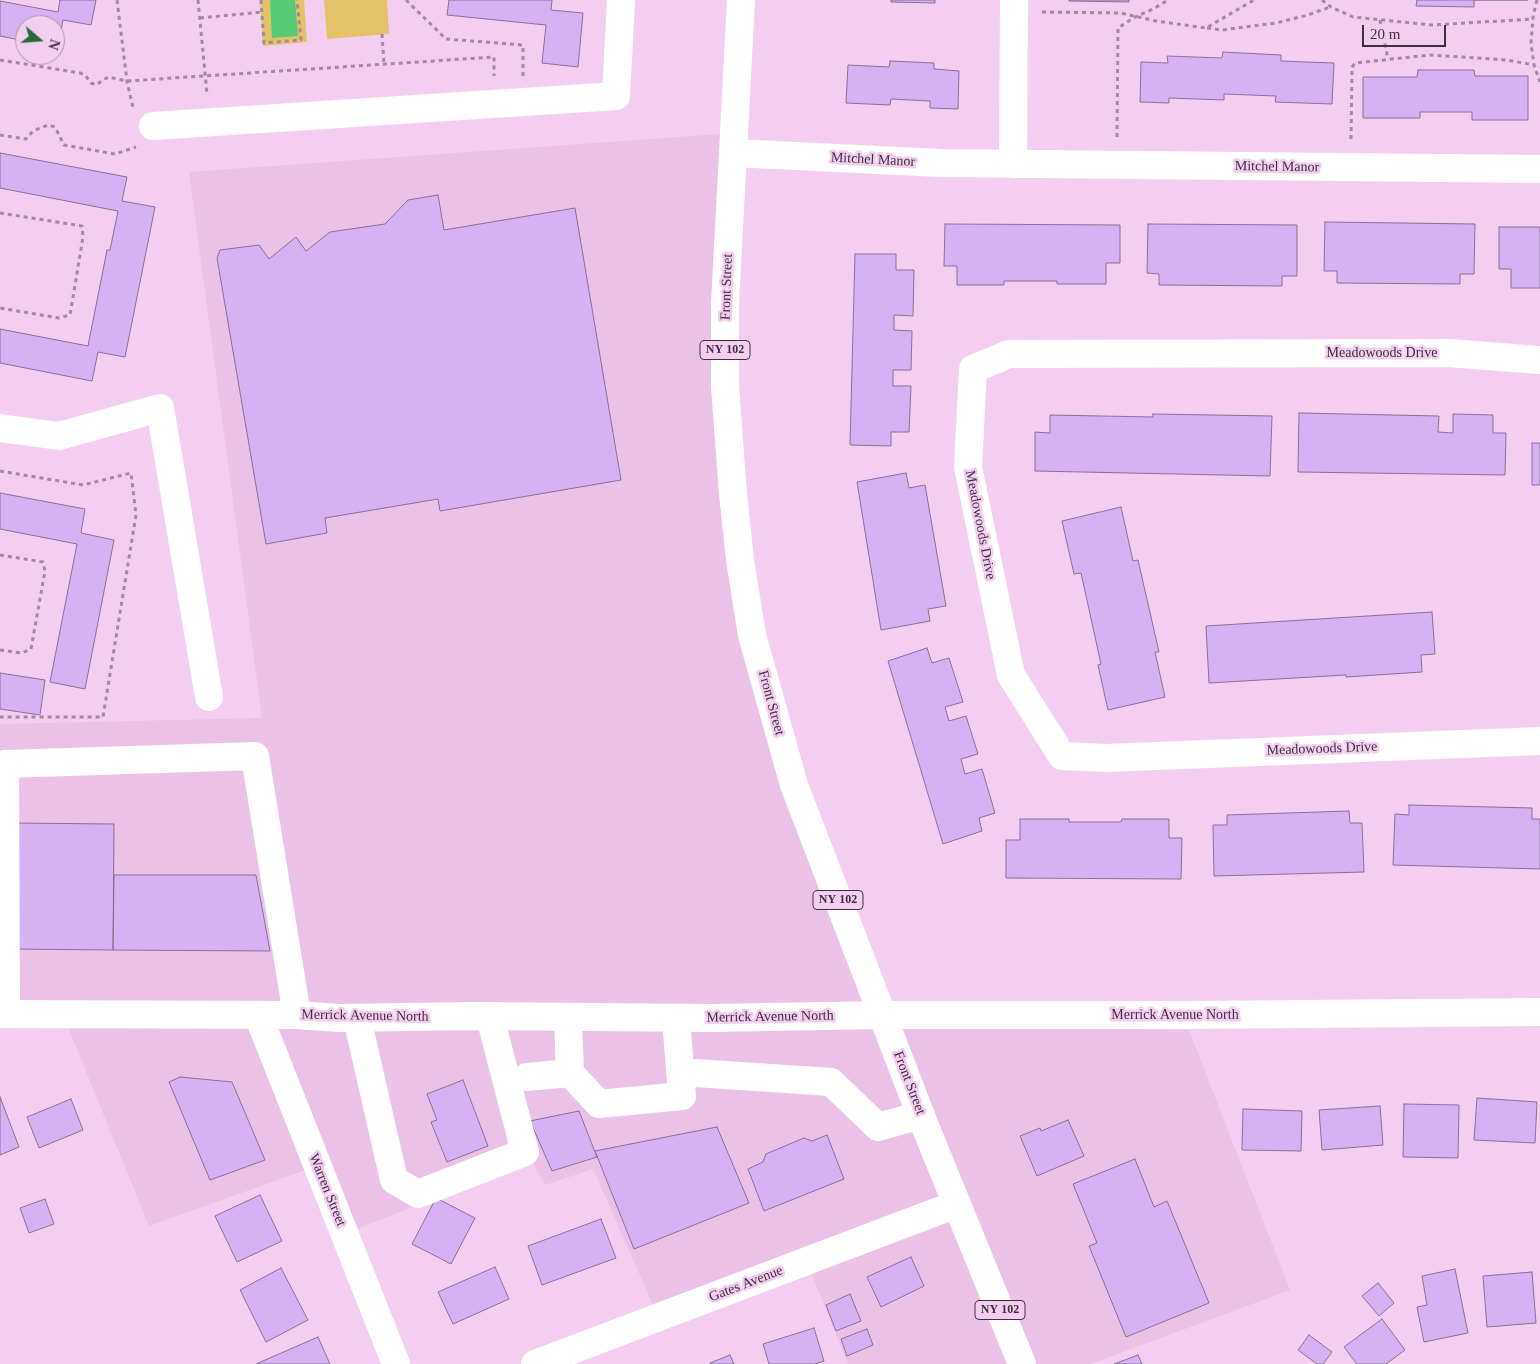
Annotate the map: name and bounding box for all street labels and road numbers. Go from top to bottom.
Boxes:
street label: Mitchel Manor [830,149,916,171]
street label: Mitchel Manor [1235,158,1319,176]
street label: Front Street [717,253,737,321]
road number: NY 102 [700,340,750,360]
street label: Meadowoods Drive [1327,345,1437,361]
street label: Meadowoods Drive [961,469,999,581]
street label: Front Street [754,669,788,737]
street label: Meadowoods Drive [1266,739,1378,759]
road number: NY 102 [813,890,863,910]
street label: Merrick Avenue North [301,1006,429,1026]
street label: Merrick Avenue North [706,1007,834,1027]
street label: Merrick Avenue North [1111,1007,1239,1023]
street label: Front Street [889,1049,929,1117]
street label: Warren Street [305,1151,349,1229]
street label: Gates Avenue [707,1262,785,1306]
road number: NY 102 [975,1300,1025,1320]

